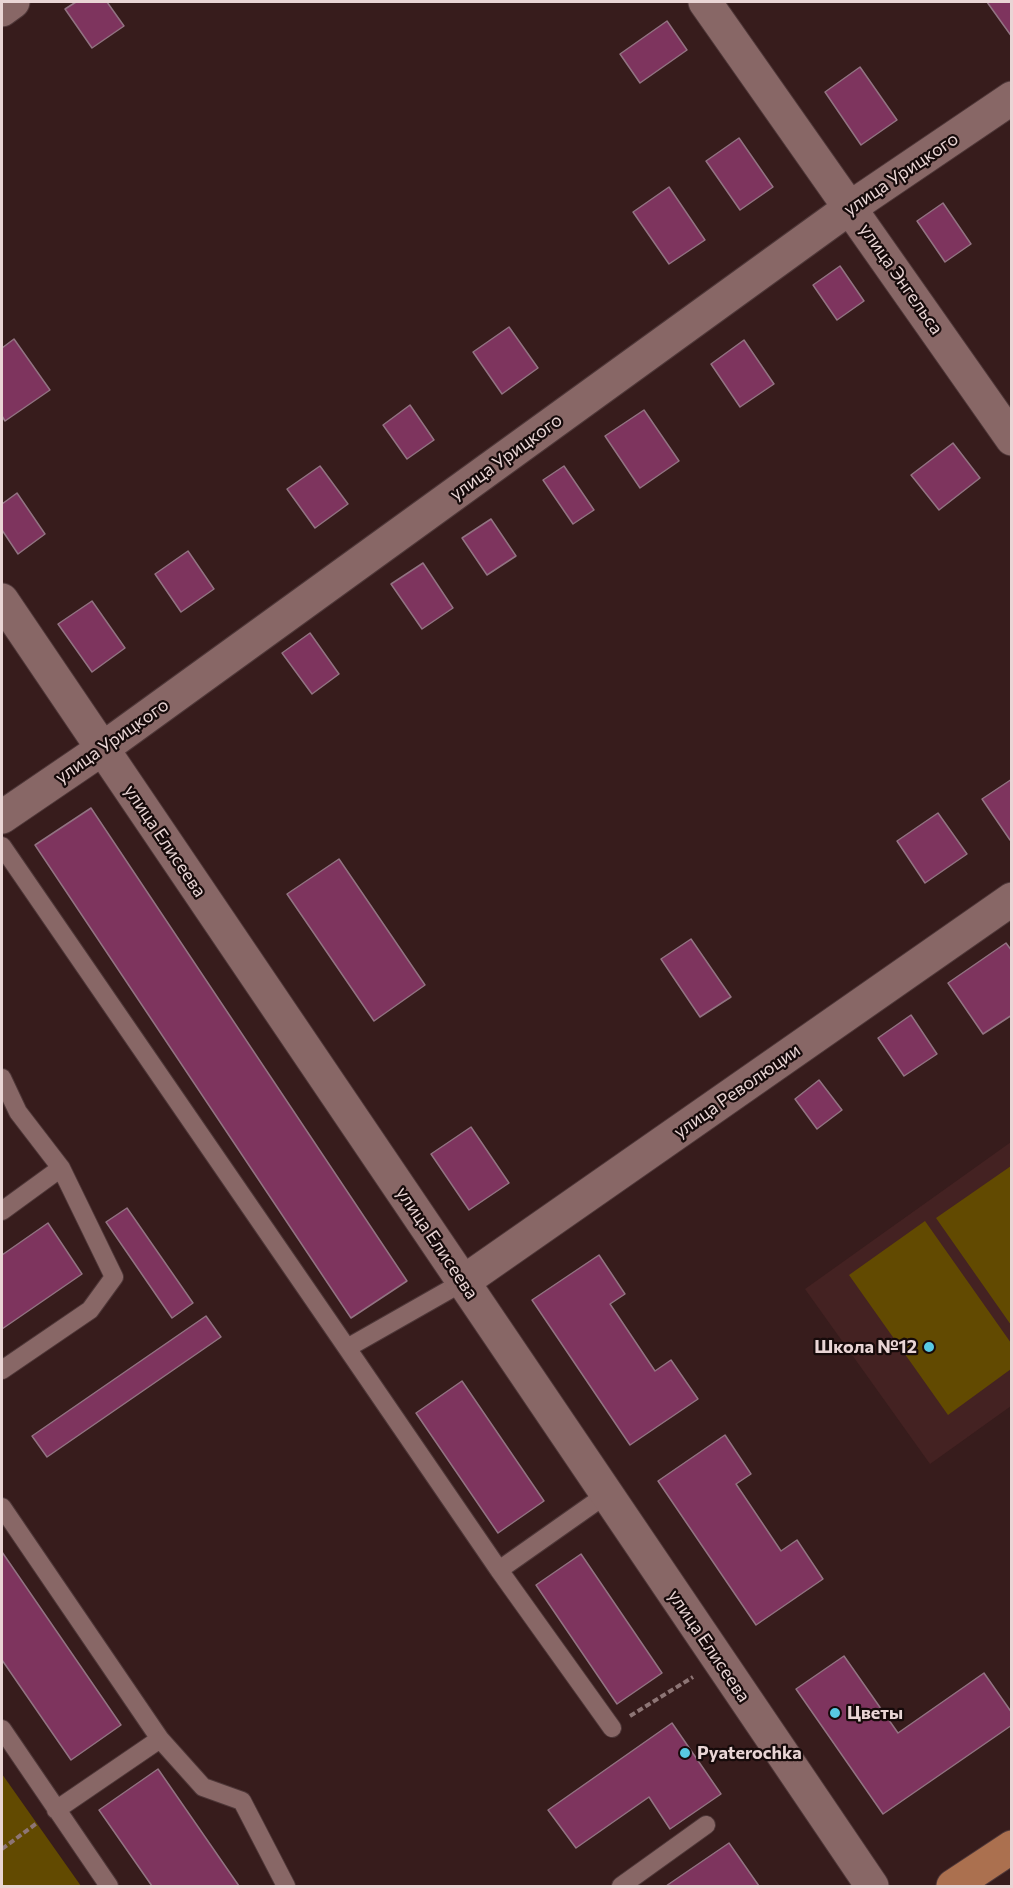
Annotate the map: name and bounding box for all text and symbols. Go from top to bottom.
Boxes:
street label: улица Урицкого [840,128,962,220]
street label: улица Энгельса [855,219,947,339]
street label: улица Урицкого [446,409,566,505]
street label: улица Урицкого [51,694,173,788]
street label: улица Елисеева [119,781,211,901]
street label: улица Революции [670,1039,804,1143]
street label: улица Елисеева [391,1183,483,1303]
place label: Школа №12 [814,1336,917,1358]
marker: Школа №12 [922,1340,936,1354]
street label: улица Елисеева [663,1586,755,1706]
place label: Цветы [847,1702,903,1724]
marker: Цветы [828,1706,842,1720]
place label: Pyaterochka [697,1742,802,1764]
marker: Pyaterochka [678,1746,692,1760]

